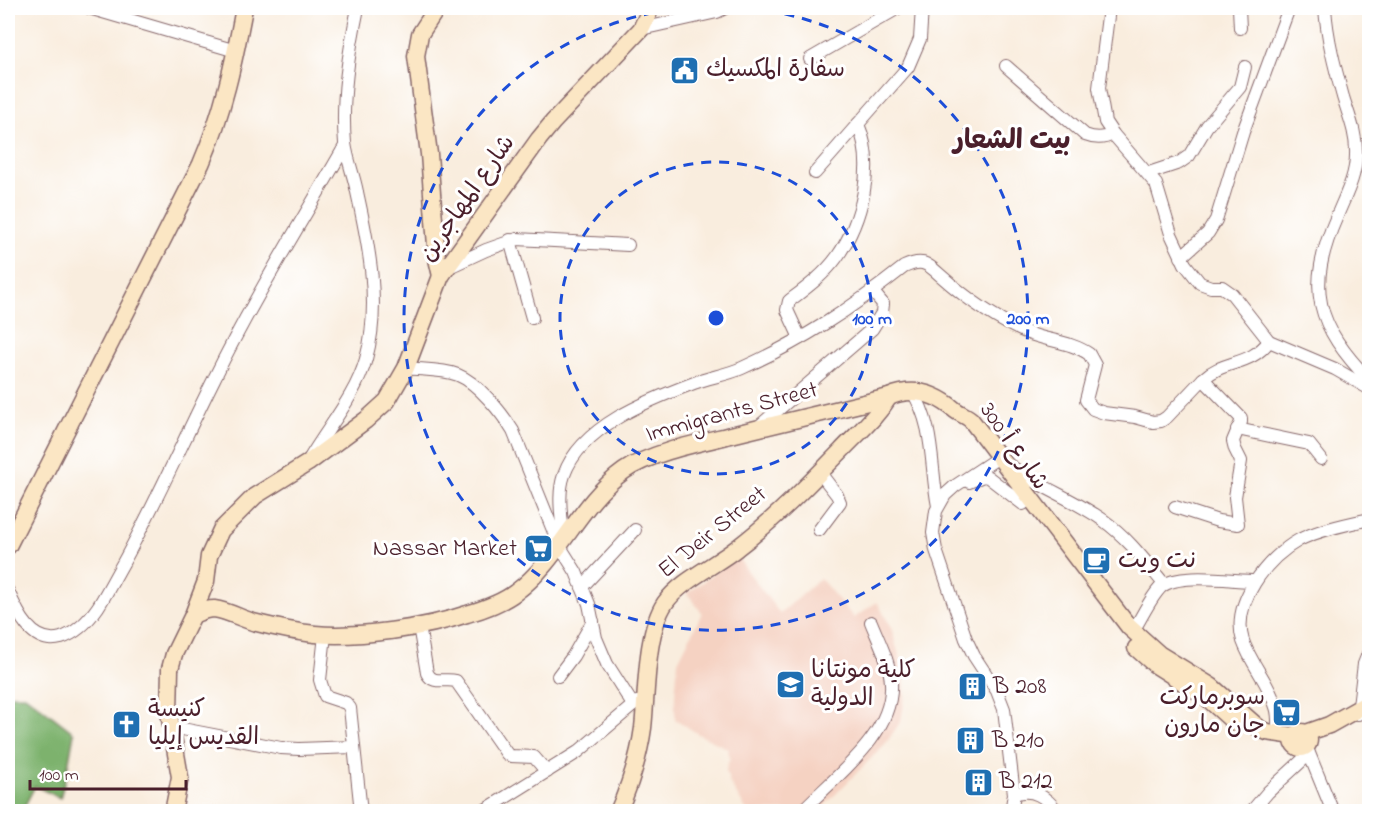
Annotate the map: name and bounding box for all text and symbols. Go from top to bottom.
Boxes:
place label: سفارة المكسيك [706,53,845,88]
public building icon: سفارة المكسيك [669,54,701,86]
district label: بيت الشعار [950,122,1071,161]
street label: شارع المهاجرين [411,128,525,270]
text: 100 m [852,307,892,333]
text: 200 m [1006,307,1050,333]
centre of rings [706,308,726,328]
street label: Immigrants Street [642,373,822,453]
street label: شارع أ 300 [970,396,1056,498]
street label: El Deir Street [651,478,775,588]
place label: Nassar Market [373,532,517,567]
supermarket icon: Nassar Market [522,533,554,565]
place label: نت ويت [1118,544,1196,579]
cafe icon: نت ويت [1081,545,1113,577]
place label: كلية مونتانا الدولية [811,654,916,717]
school or university icon: كلية مونتانا الدولية [774,669,806,701]
place label: B 208 [992,670,1046,705]
building icon: B 208 [956,671,988,703]
place label: سوبرماركت جان مارون [1160,681,1265,744]
place label: كنيسة القديس إيليا [148,693,259,756]
supermarket icon: سوبرماركت جان مارون [1270,696,1302,728]
church icon: كنيسة القديس إيليا [111,708,143,740]
place label: B 210 [991,724,1044,759]
building icon: B 210 [955,725,987,757]
scale bar [30,753,186,791]
text: 100 m [39,763,79,789]
place label: B 212 [998,765,1053,800]
building icon: B 212 [962,766,994,798]

